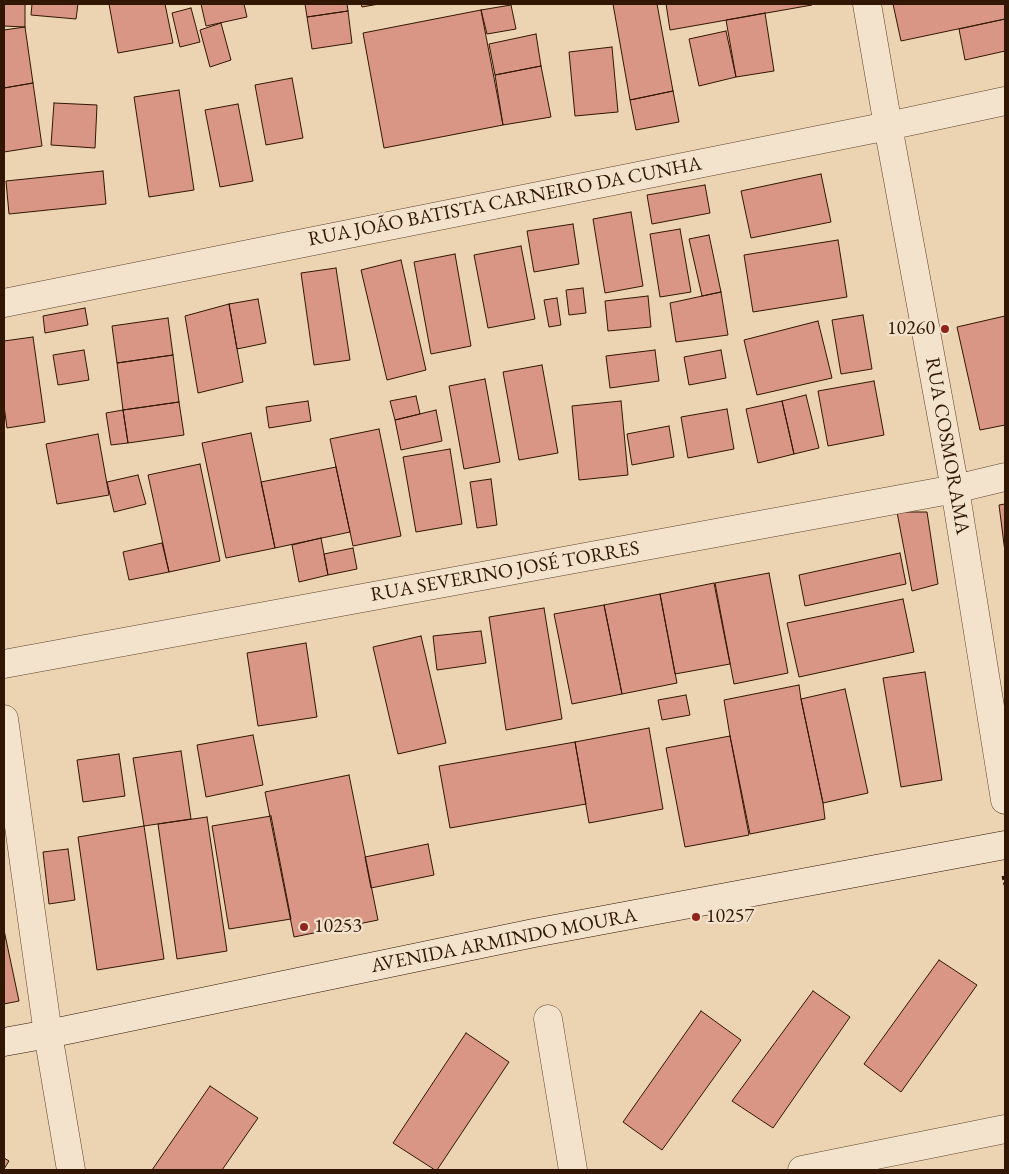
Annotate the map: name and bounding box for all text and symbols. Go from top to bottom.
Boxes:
street label: RUA JOÃO BATISTA CARNEIRO DA CUNHA [306,152,704,252]
place label: 10260 [887,317,935,341]
marker: 10260 [939,323,951,335]
street label: RUA COSMORAMA [920,355,974,537]
street label: RUA SEVERINO JOSÉ TORRES [369,537,641,607]
street label: AVENIDA ARMINDO MOURA [369,903,639,979]
place label: 10257 [706,905,754,929]
marker: 10257 [690,911,702,923]
place label: 10253 [314,915,362,939]
marker: 10253 [298,921,310,933]

